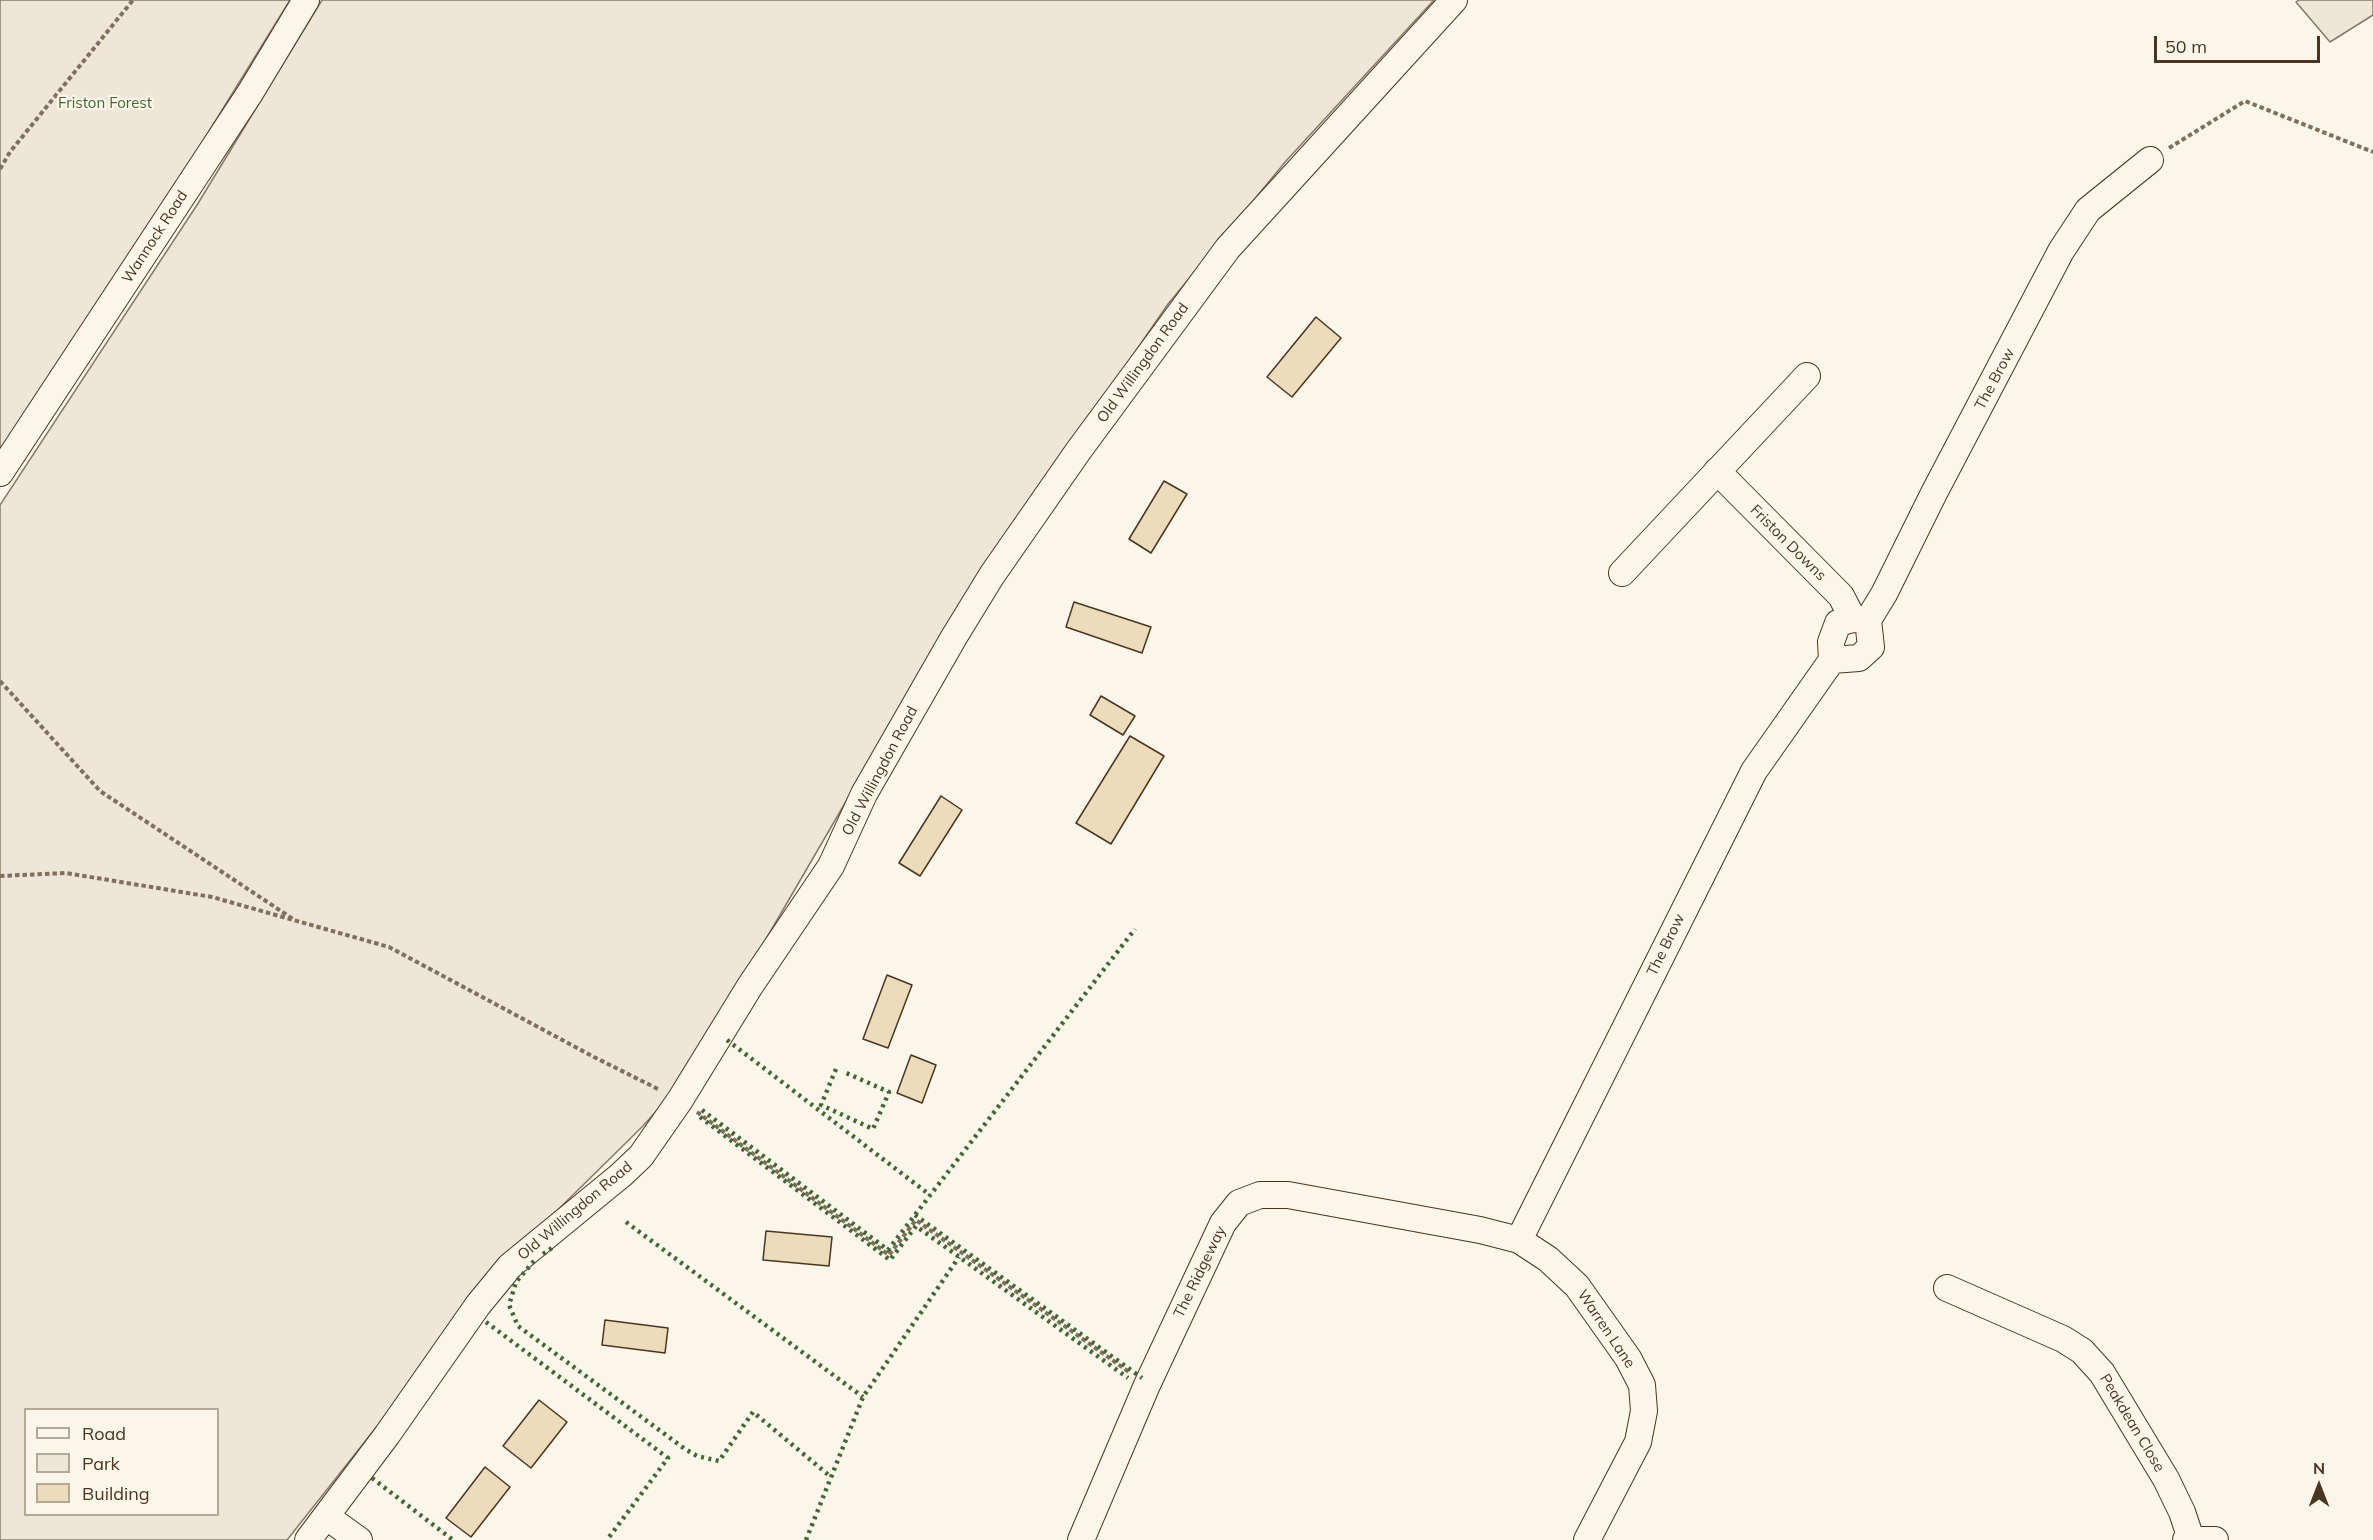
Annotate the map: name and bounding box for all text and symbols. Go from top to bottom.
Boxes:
scale bar [2157,24,2324,62]
text: 50 m [2165,35,2207,58]
park label: Friston Forest [58,94,152,112]
street label: Wannock Road [118,187,192,287]
street label: Old Willingdon Road [1093,299,1193,427]
street label: The Brow [1971,345,2019,413]
street label: Friston Downs [1746,501,1830,585]
street label: Old Willingdon Road [838,703,922,839]
street label: The Brow [1643,911,1689,979]
street label: Old Willingdon Road [514,1158,636,1264]
street label: The Ridgeway [1170,1223,1230,1321]
street label: Warren Lane [1573,1286,1639,1372]
street label: Peakdean Close [2096,1371,2168,1475]
legend [24,1408,219,1516]
text: Road [82,1422,126,1445]
text: Park [82,1452,120,1475]
north arrow [2289,1456,2349,1516]
text: N [2313,1458,2325,1478]
text: Building [82,1482,150,1505]

